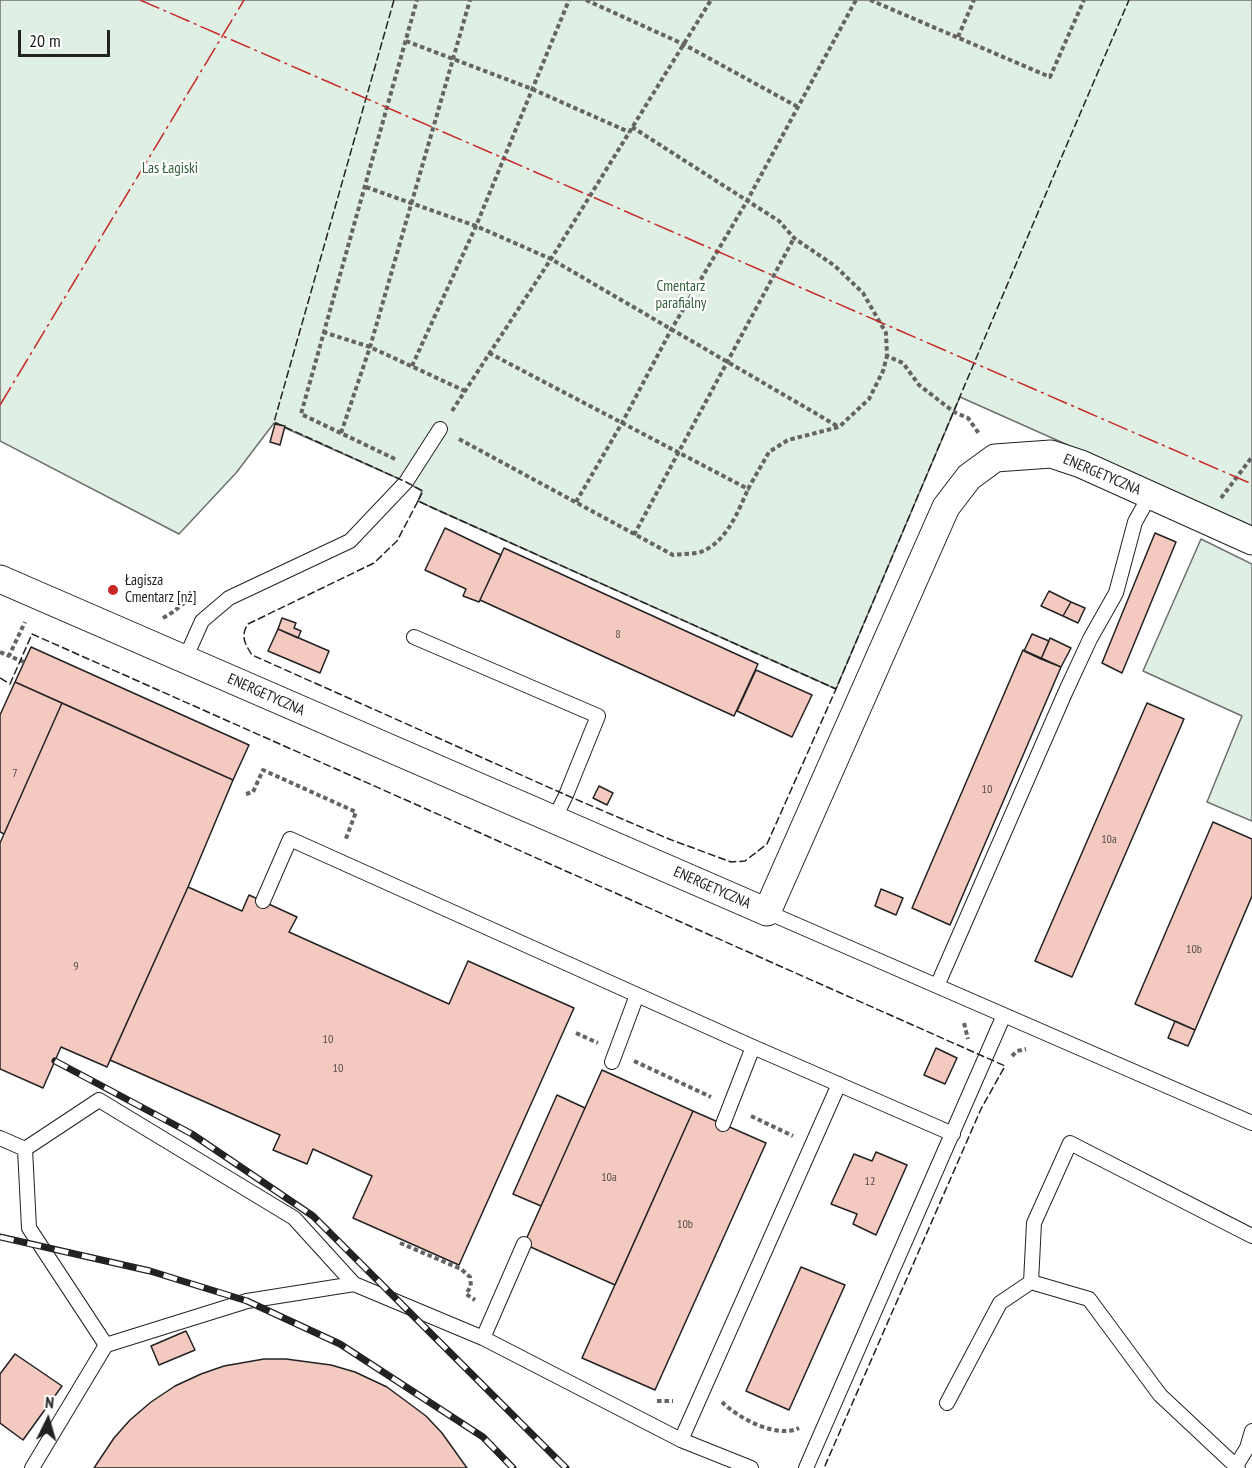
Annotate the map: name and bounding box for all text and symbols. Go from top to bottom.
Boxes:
scale bar [21,18,112,56]
text: 20 m [29,29,61,52]
park label: Las Łagiski [142,160,198,178]
park label: Cmentarz parafialny [656,278,706,313]
street label: ENERGETYCZNA [1060,451,1144,499]
place label: Łagisza Cmentarz [nż] [125,572,196,607]
marker: Łagisza Cmentarz [nż] [106,583,120,597]
house number: 8 [615,628,621,642]
street label: ENERGETYCZNA [225,670,307,720]
house number: 7 [12,767,18,781]
house number: 10 [982,783,992,797]
house number: 10a [1101,833,1117,847]
street label: ENERGETYCZNA [671,863,753,913]
house number: 10b [1186,943,1202,957]
house number: 9 [73,960,79,974]
house number: 10 [323,1033,333,1047]
house number: 10 [333,1062,343,1076]
house number: 10a [601,1171,617,1185]
house number: 12 [865,1175,875,1189]
house number: 10b [677,1218,693,1232]
north arrow [18,1390,78,1450]
text: N [44,1392,55,1412]

